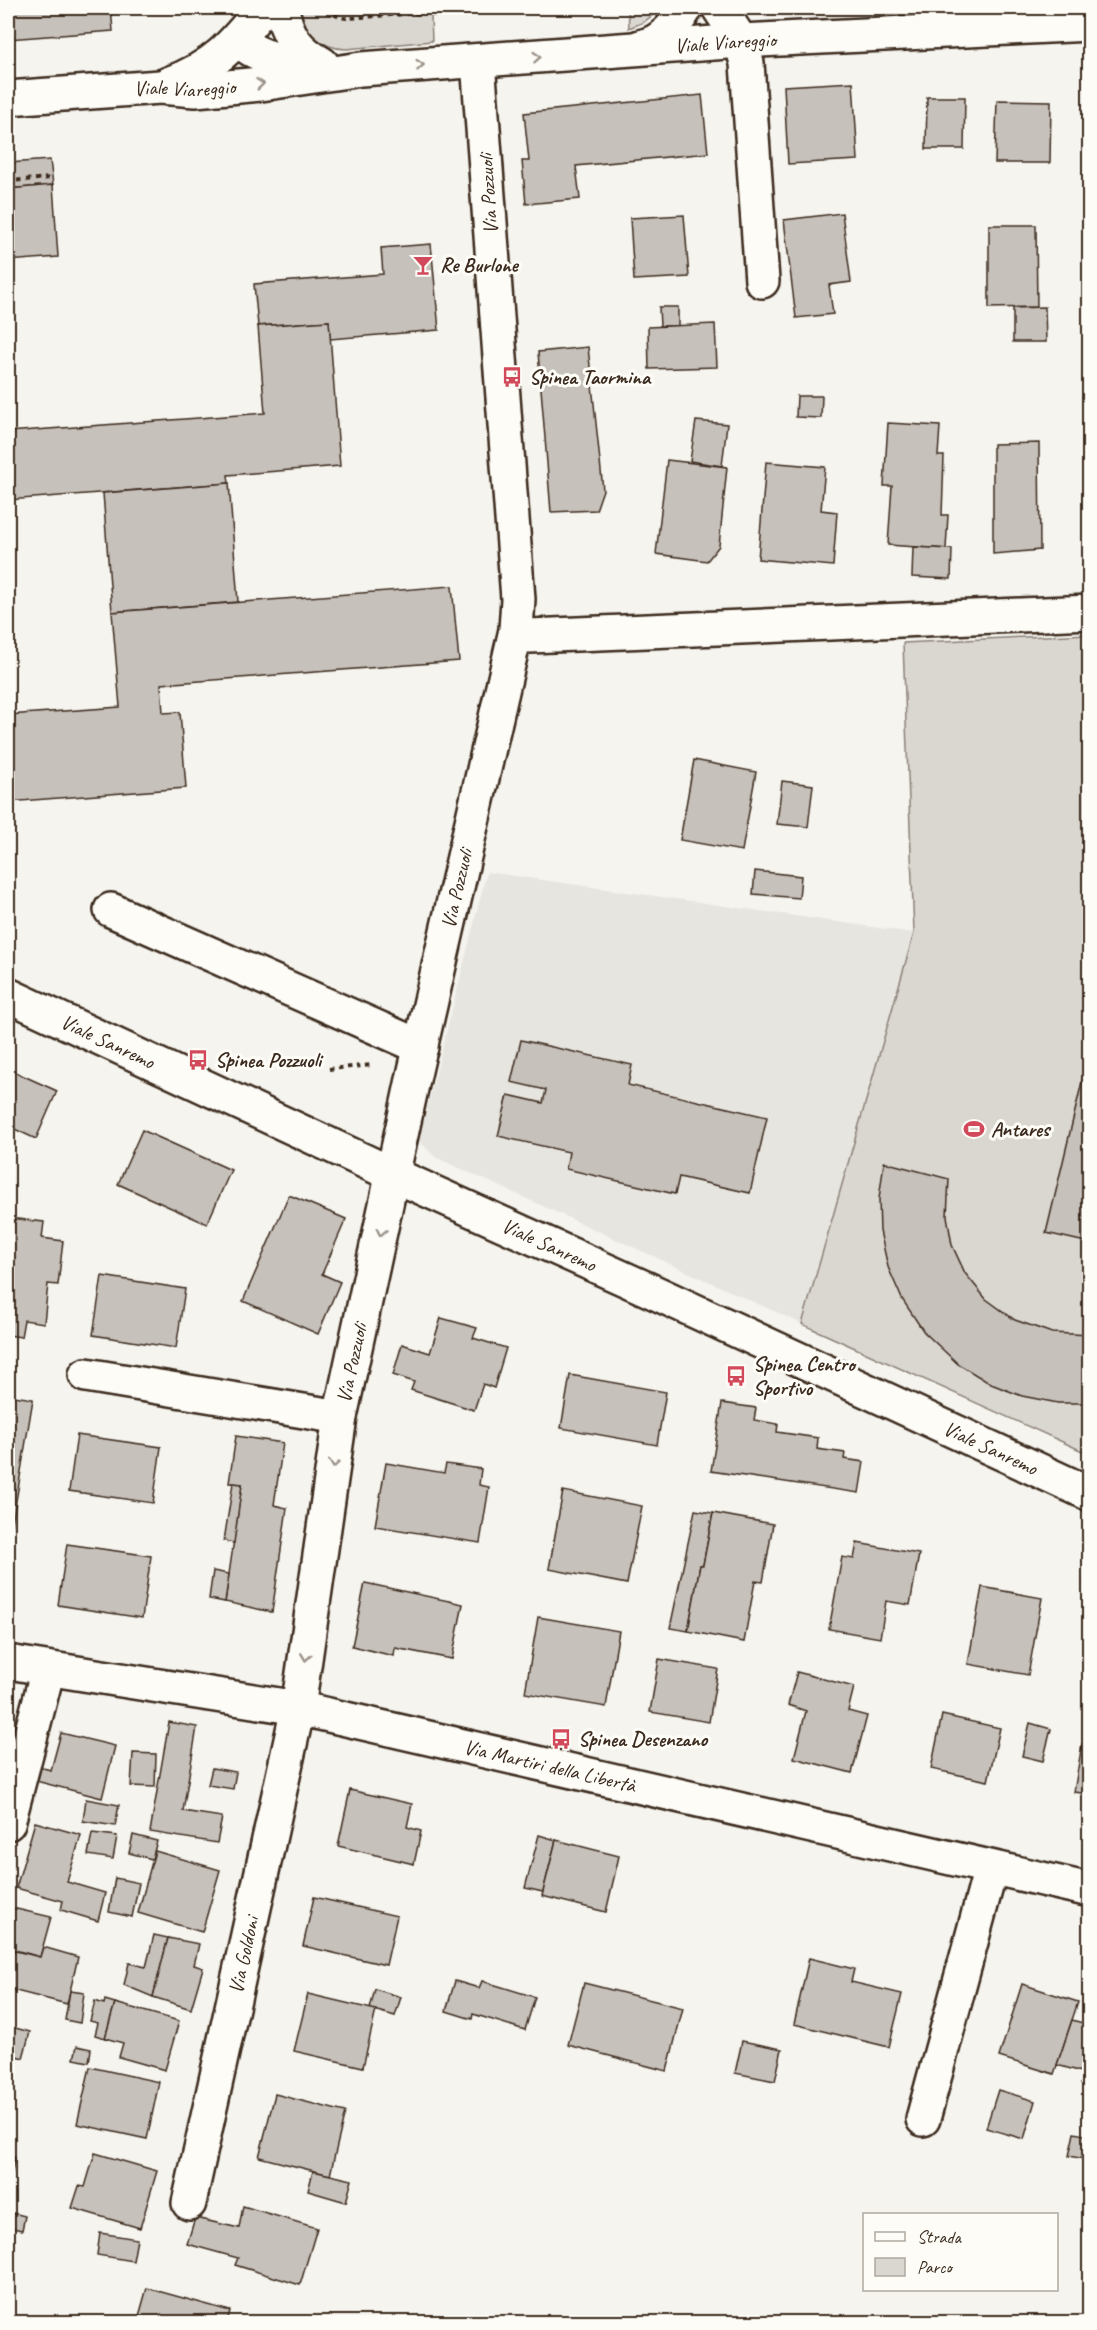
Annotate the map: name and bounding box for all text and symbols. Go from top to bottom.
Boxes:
street label: Viale Viareggio [673,26,779,59]
one-way arrow [532,51,541,64]
one-way arrow [415,59,424,72]
street label: Viale Viareggio [133,73,239,103]
one-way arrow [256,78,265,91]
street label: Via Pozzuoli [472,150,504,235]
place label: Re Burlone [440,252,520,278]
bar icon: Re Burlone [411,253,435,277]
place label: Spinea Taormina [529,364,652,390]
bus stop icon: Spinea Taormina [500,365,524,389]
street label: Via Pozzuoli [435,843,479,931]
street label: Viale Sanremo [57,1008,160,1075]
place label: Spinea Pozzuoli [215,1047,324,1073]
bus stop icon: Spinea Pozzuoli [186,1048,210,1072]
place label: Antares [991,1116,1052,1142]
sports icon: Antares [962,1117,986,1141]
street label: Viale Sanremo [498,1212,602,1278]
one-way arrow [376,1227,389,1237]
street label: Via Pozzuoli [330,1318,374,1405]
place label: Spinea Centro Sportivo [753,1351,857,1401]
bus stop icon: Spinea Centro Sportivo [724,1364,748,1388]
street label: Viale Sanremo [940,1415,1043,1482]
one-way arrow [328,1459,340,1468]
one-way arrow [300,1652,312,1661]
place label: Spinea Desenzano [578,1726,709,1752]
bus stop icon: Spinea Desenzano [549,1727,573,1751]
street label: Via Martiri della Libertà [461,1734,640,1799]
street label: Via Goldoni [223,1911,265,1996]
legend [863,2213,1058,2291]
text: Strada [917,2226,962,2248]
text: Parco [917,2256,953,2278]

